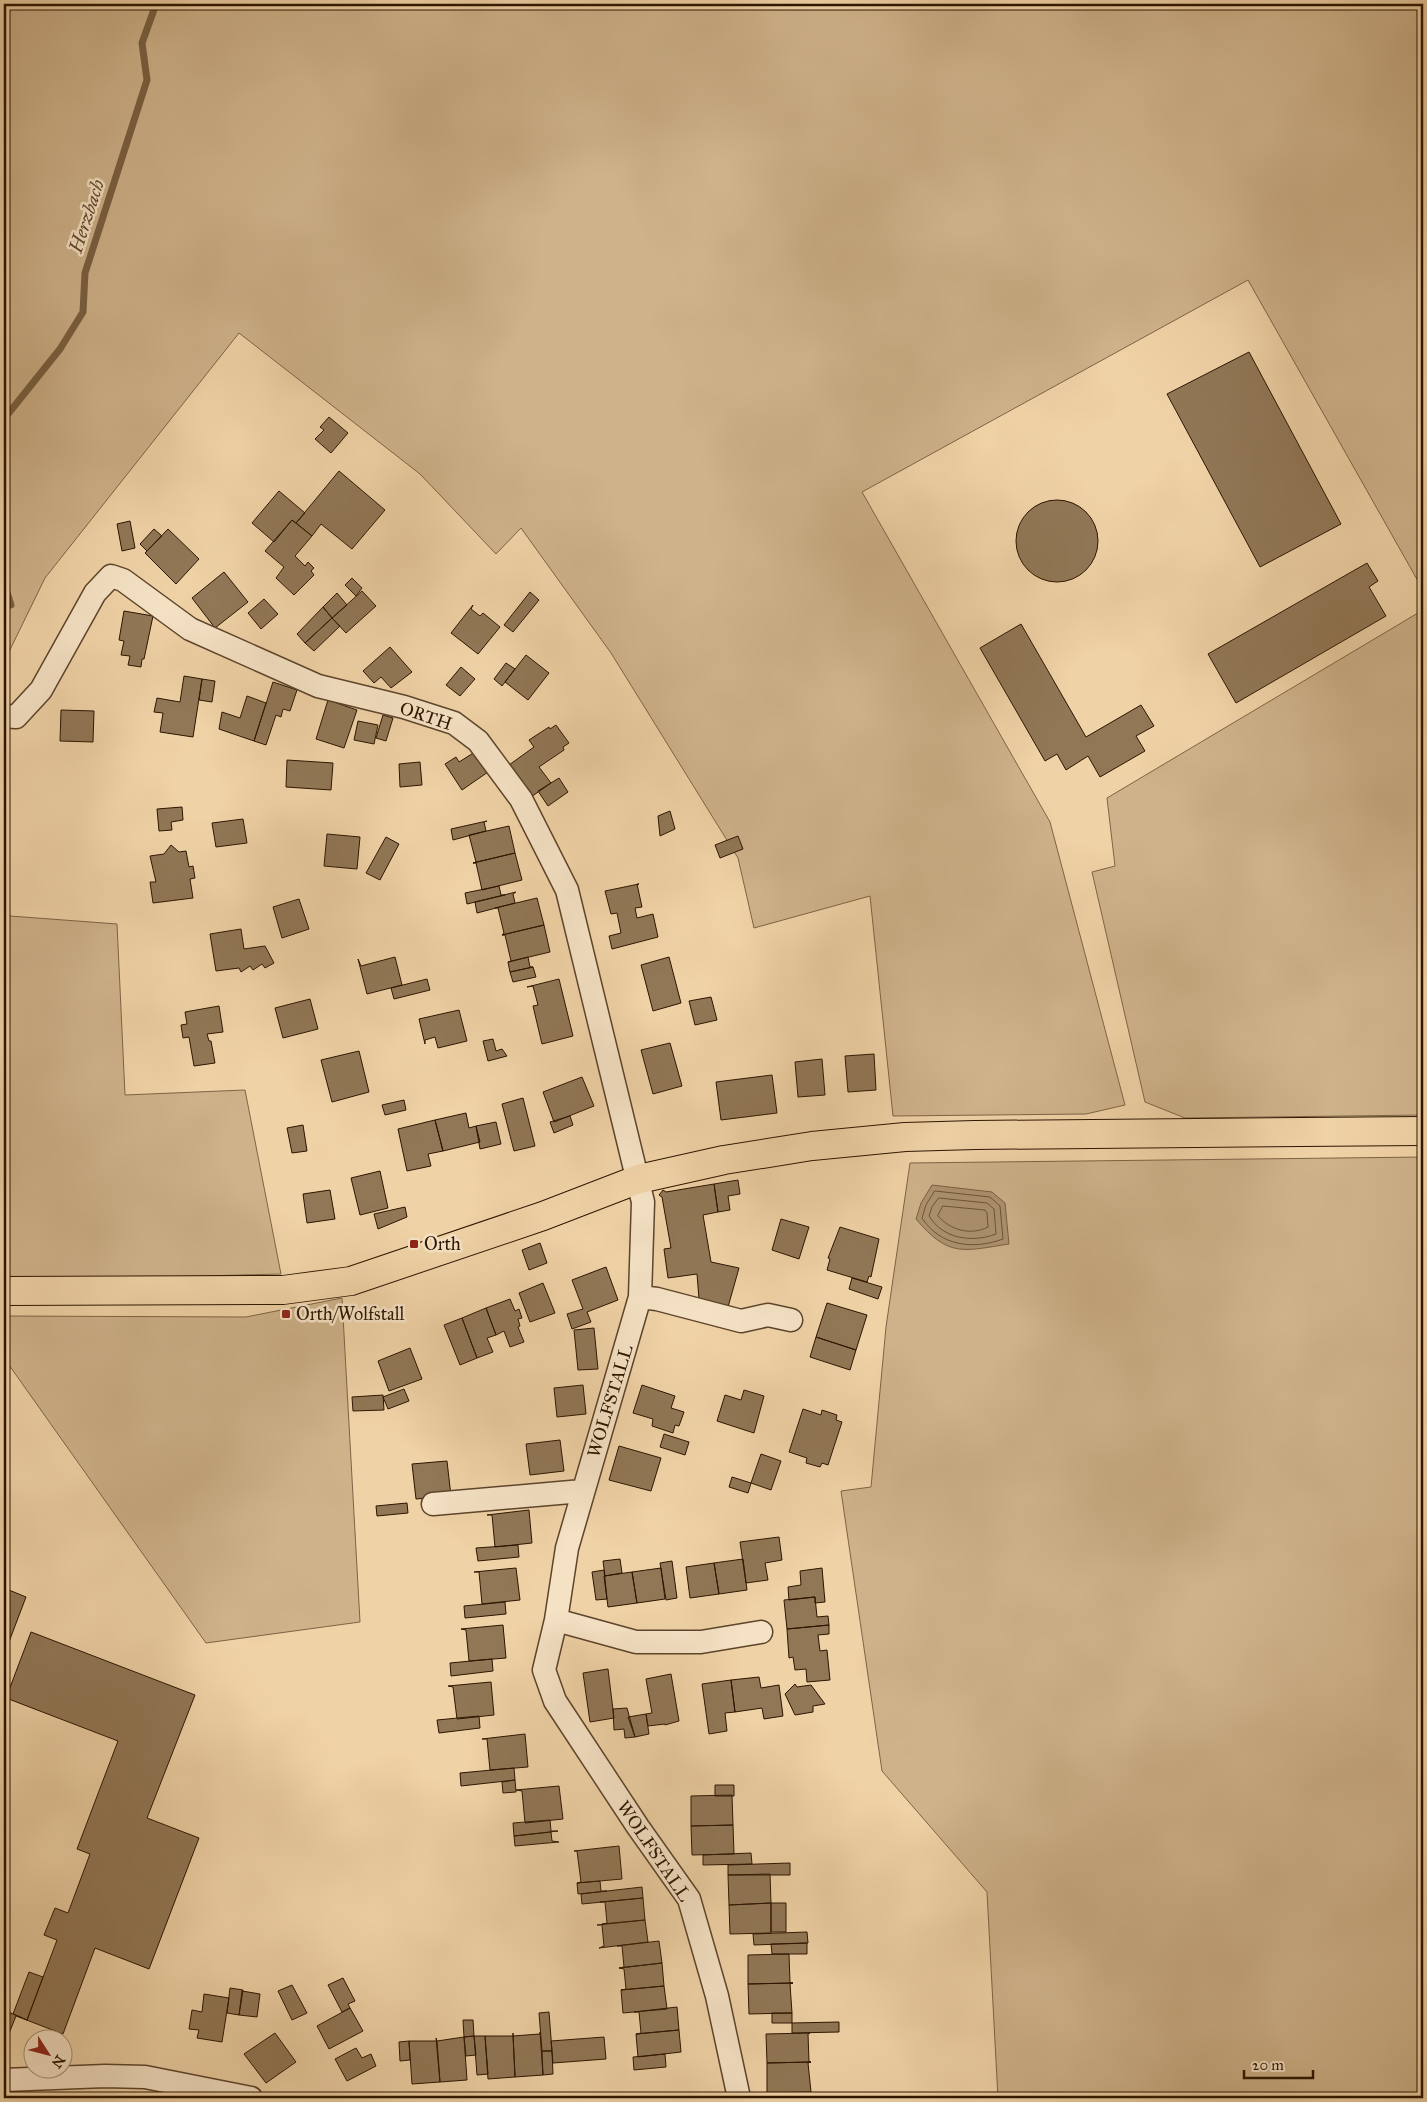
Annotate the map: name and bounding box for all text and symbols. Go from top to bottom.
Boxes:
water label: Herzbach [64,177,109,257]
street label: ORTH [397,697,455,735]
place label: Orth [424,1233,461,1255]
marker: Orth [408,1238,420,1250]
place label: Orth/Wolfstall [296,1303,405,1325]
marker: Orth/Wolfstall [280,1308,292,1320]
street label: WOLFSTALL [582,1341,638,1460]
street label: WOLFSTALL [612,1796,696,1906]
north arrow [22,2030,72,2080]
scale bar [1244,2047,1313,2079]
text: N [48,2052,68,2071]
text: 20 m [1252,2056,1284,2074]

